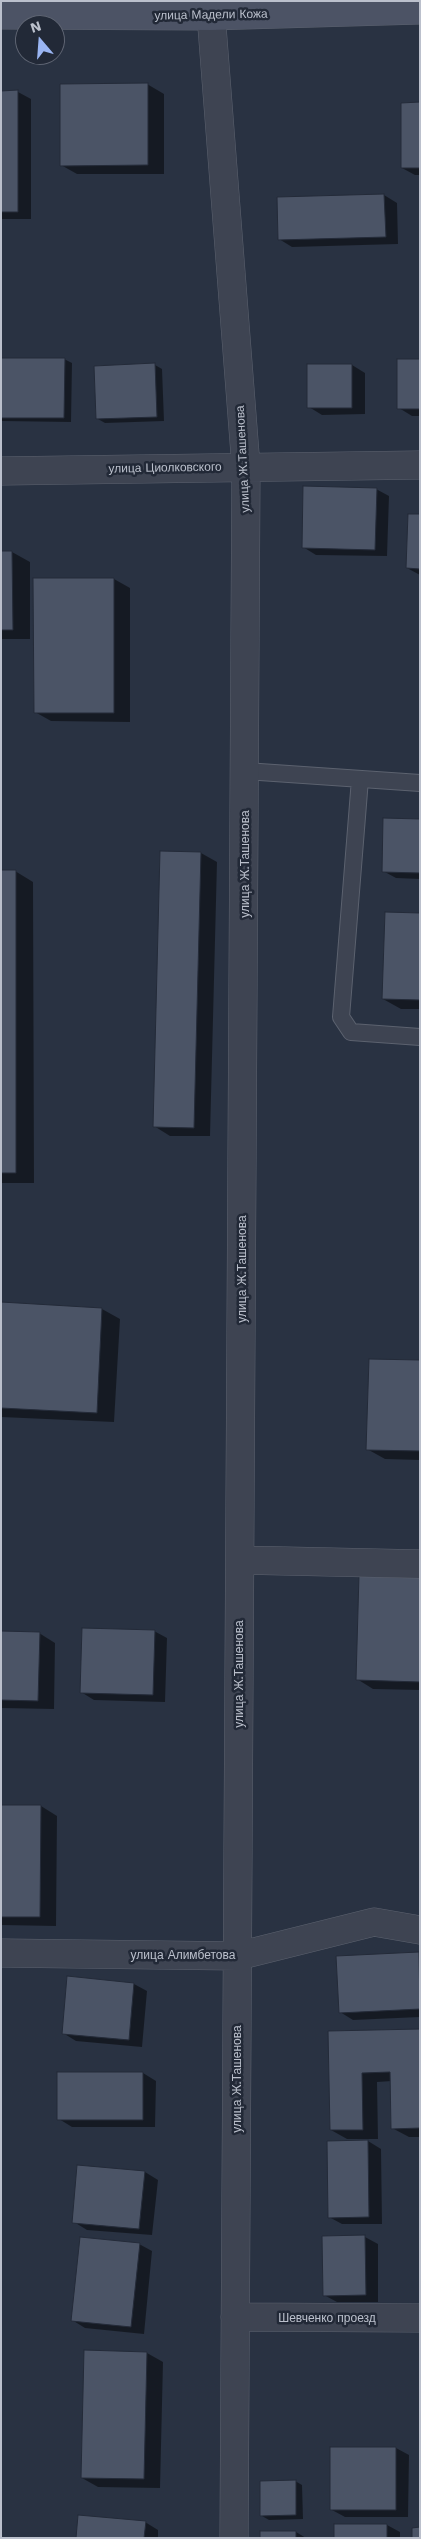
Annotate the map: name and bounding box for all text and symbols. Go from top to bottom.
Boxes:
street label: улица Мадели Кожа [154,7,268,23]
north arrow [15,15,65,65]
text: N [28,17,43,36]
street label: улица Ж.Ташенова [233,405,253,513]
street label: улица Циолковского [108,460,222,476]
street label: улица Ж.Ташенова [238,810,252,918]
street label: улица Ж.Ташенова [235,1215,249,1323]
street label: улица Ж.Ташенова [232,1620,246,1728]
street label: улица Алимбетова [131,1948,235,1962]
street label: улица Ж.Ташенова [230,2025,244,2133]
street label: Шевченко проезд [278,2311,376,2325]

